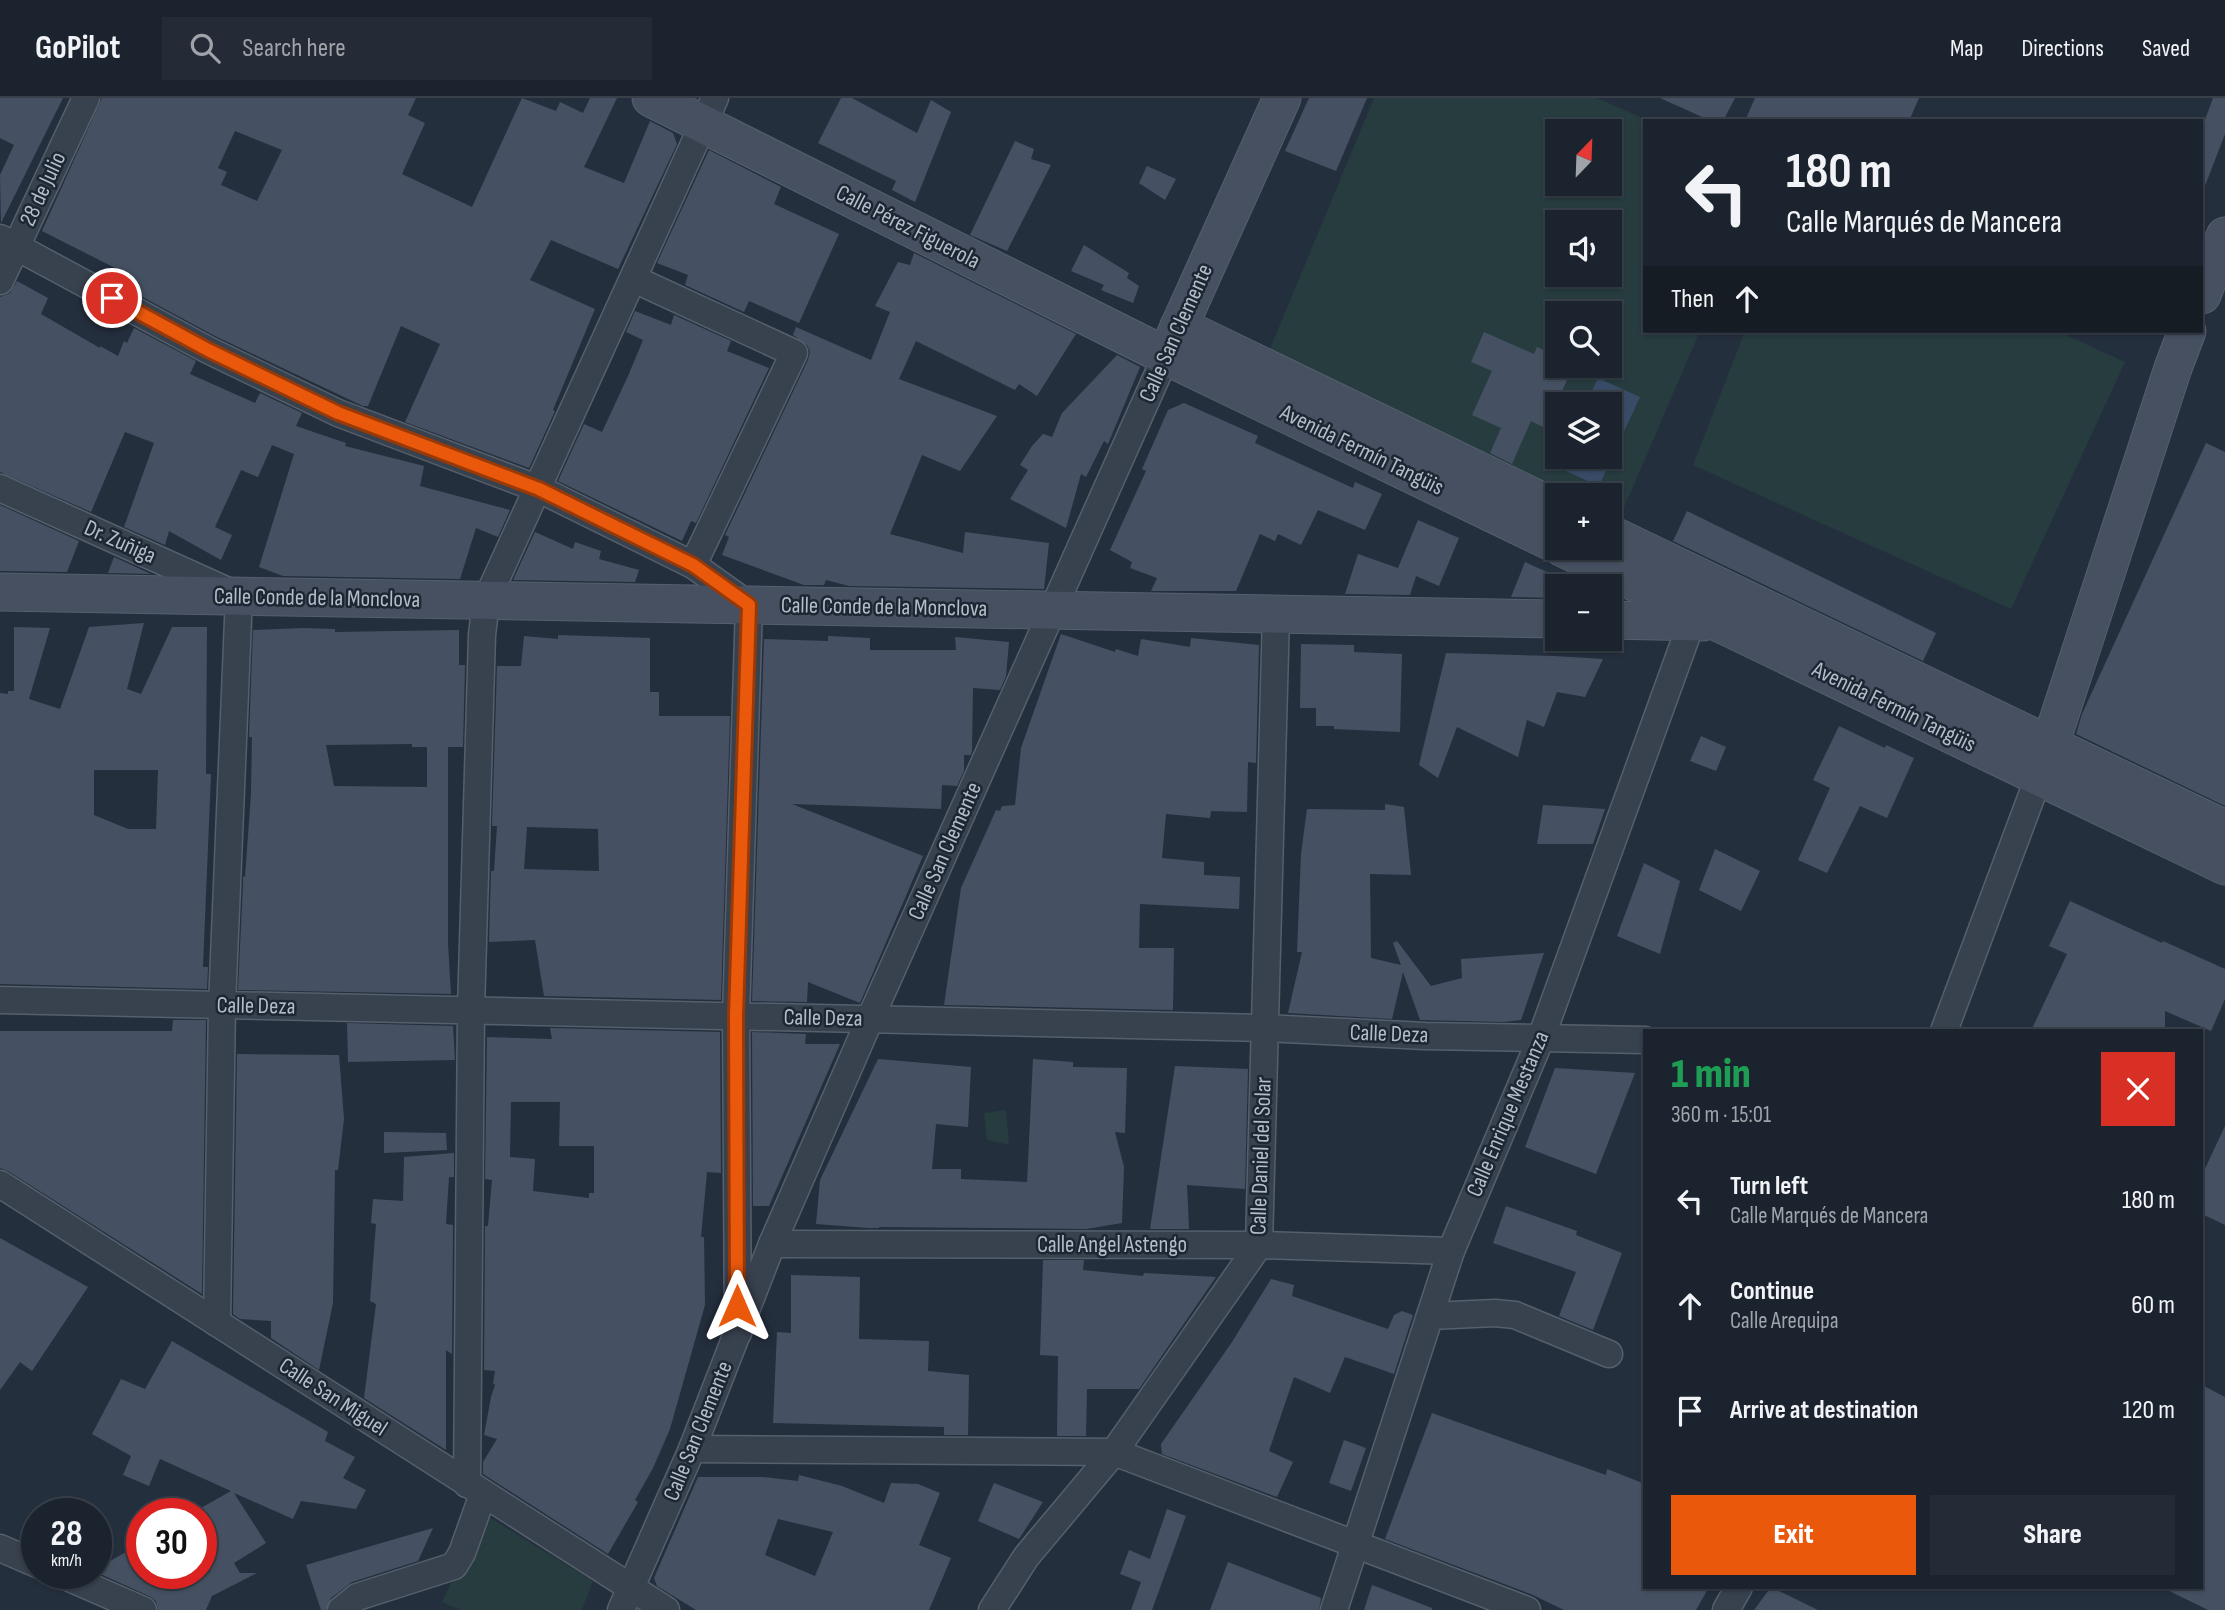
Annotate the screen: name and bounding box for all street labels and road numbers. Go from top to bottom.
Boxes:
street label: 28 de Julio [14,147,72,231]
street label: Calle Pérez Figuerola [831,179,985,275]
street label: Calle San Clemente [1133,260,1219,406]
street label: Avenida Fermín Tangüis [1275,398,1448,502]
street label: Dr. Zuñiga [80,514,160,570]
street label: Calle Conde de la Monclova [214,582,420,614]
street label: Calle Conde de la Monclova [781,591,987,623]
street label: Avenida Fermín Tangüis [1807,655,1980,759]
street label: Calle San Clemente [902,778,988,924]
street label: Calle Deza [216,991,296,1021]
street label: Calle Deza [783,1003,863,1033]
street label: Calle Deza [1349,1019,1429,1049]
street label: Calle Enrique Mestanza [1460,1027,1556,1201]
street label: Calle Daniel del Solar [1244,1076,1278,1236]
street label: Calle Angel Astengo [1037,1231,1187,1259]
street label: Calle San Miguel [274,1352,392,1442]
street label: Calle San Clemente [657,1357,739,1505]

